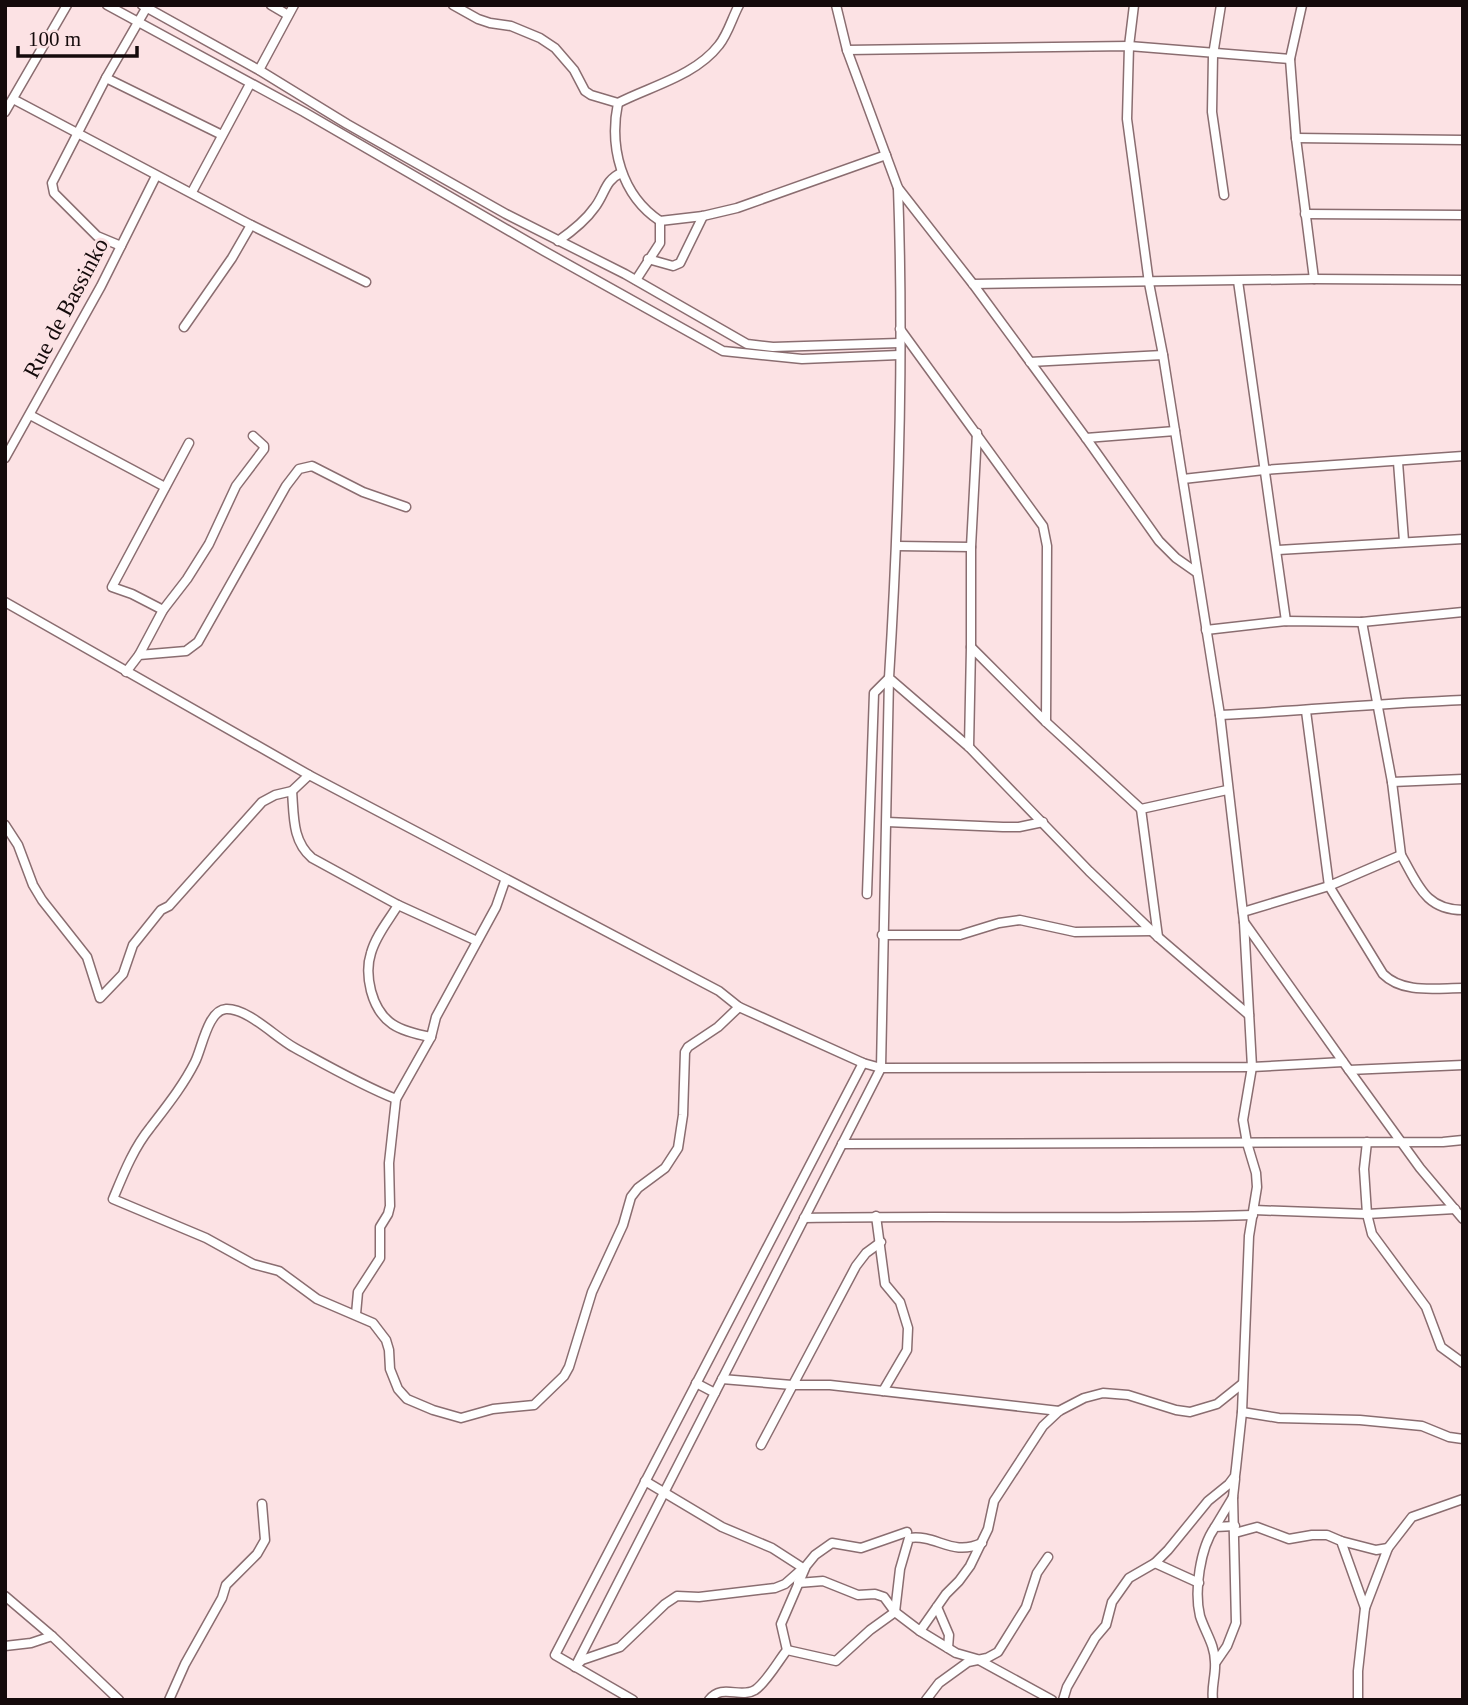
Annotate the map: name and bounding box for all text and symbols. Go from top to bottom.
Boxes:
scale bar [18,14,136,58]
text: 100 m [28,27,81,51]
street label: Rue de Bassinko [19,234,113,382]

